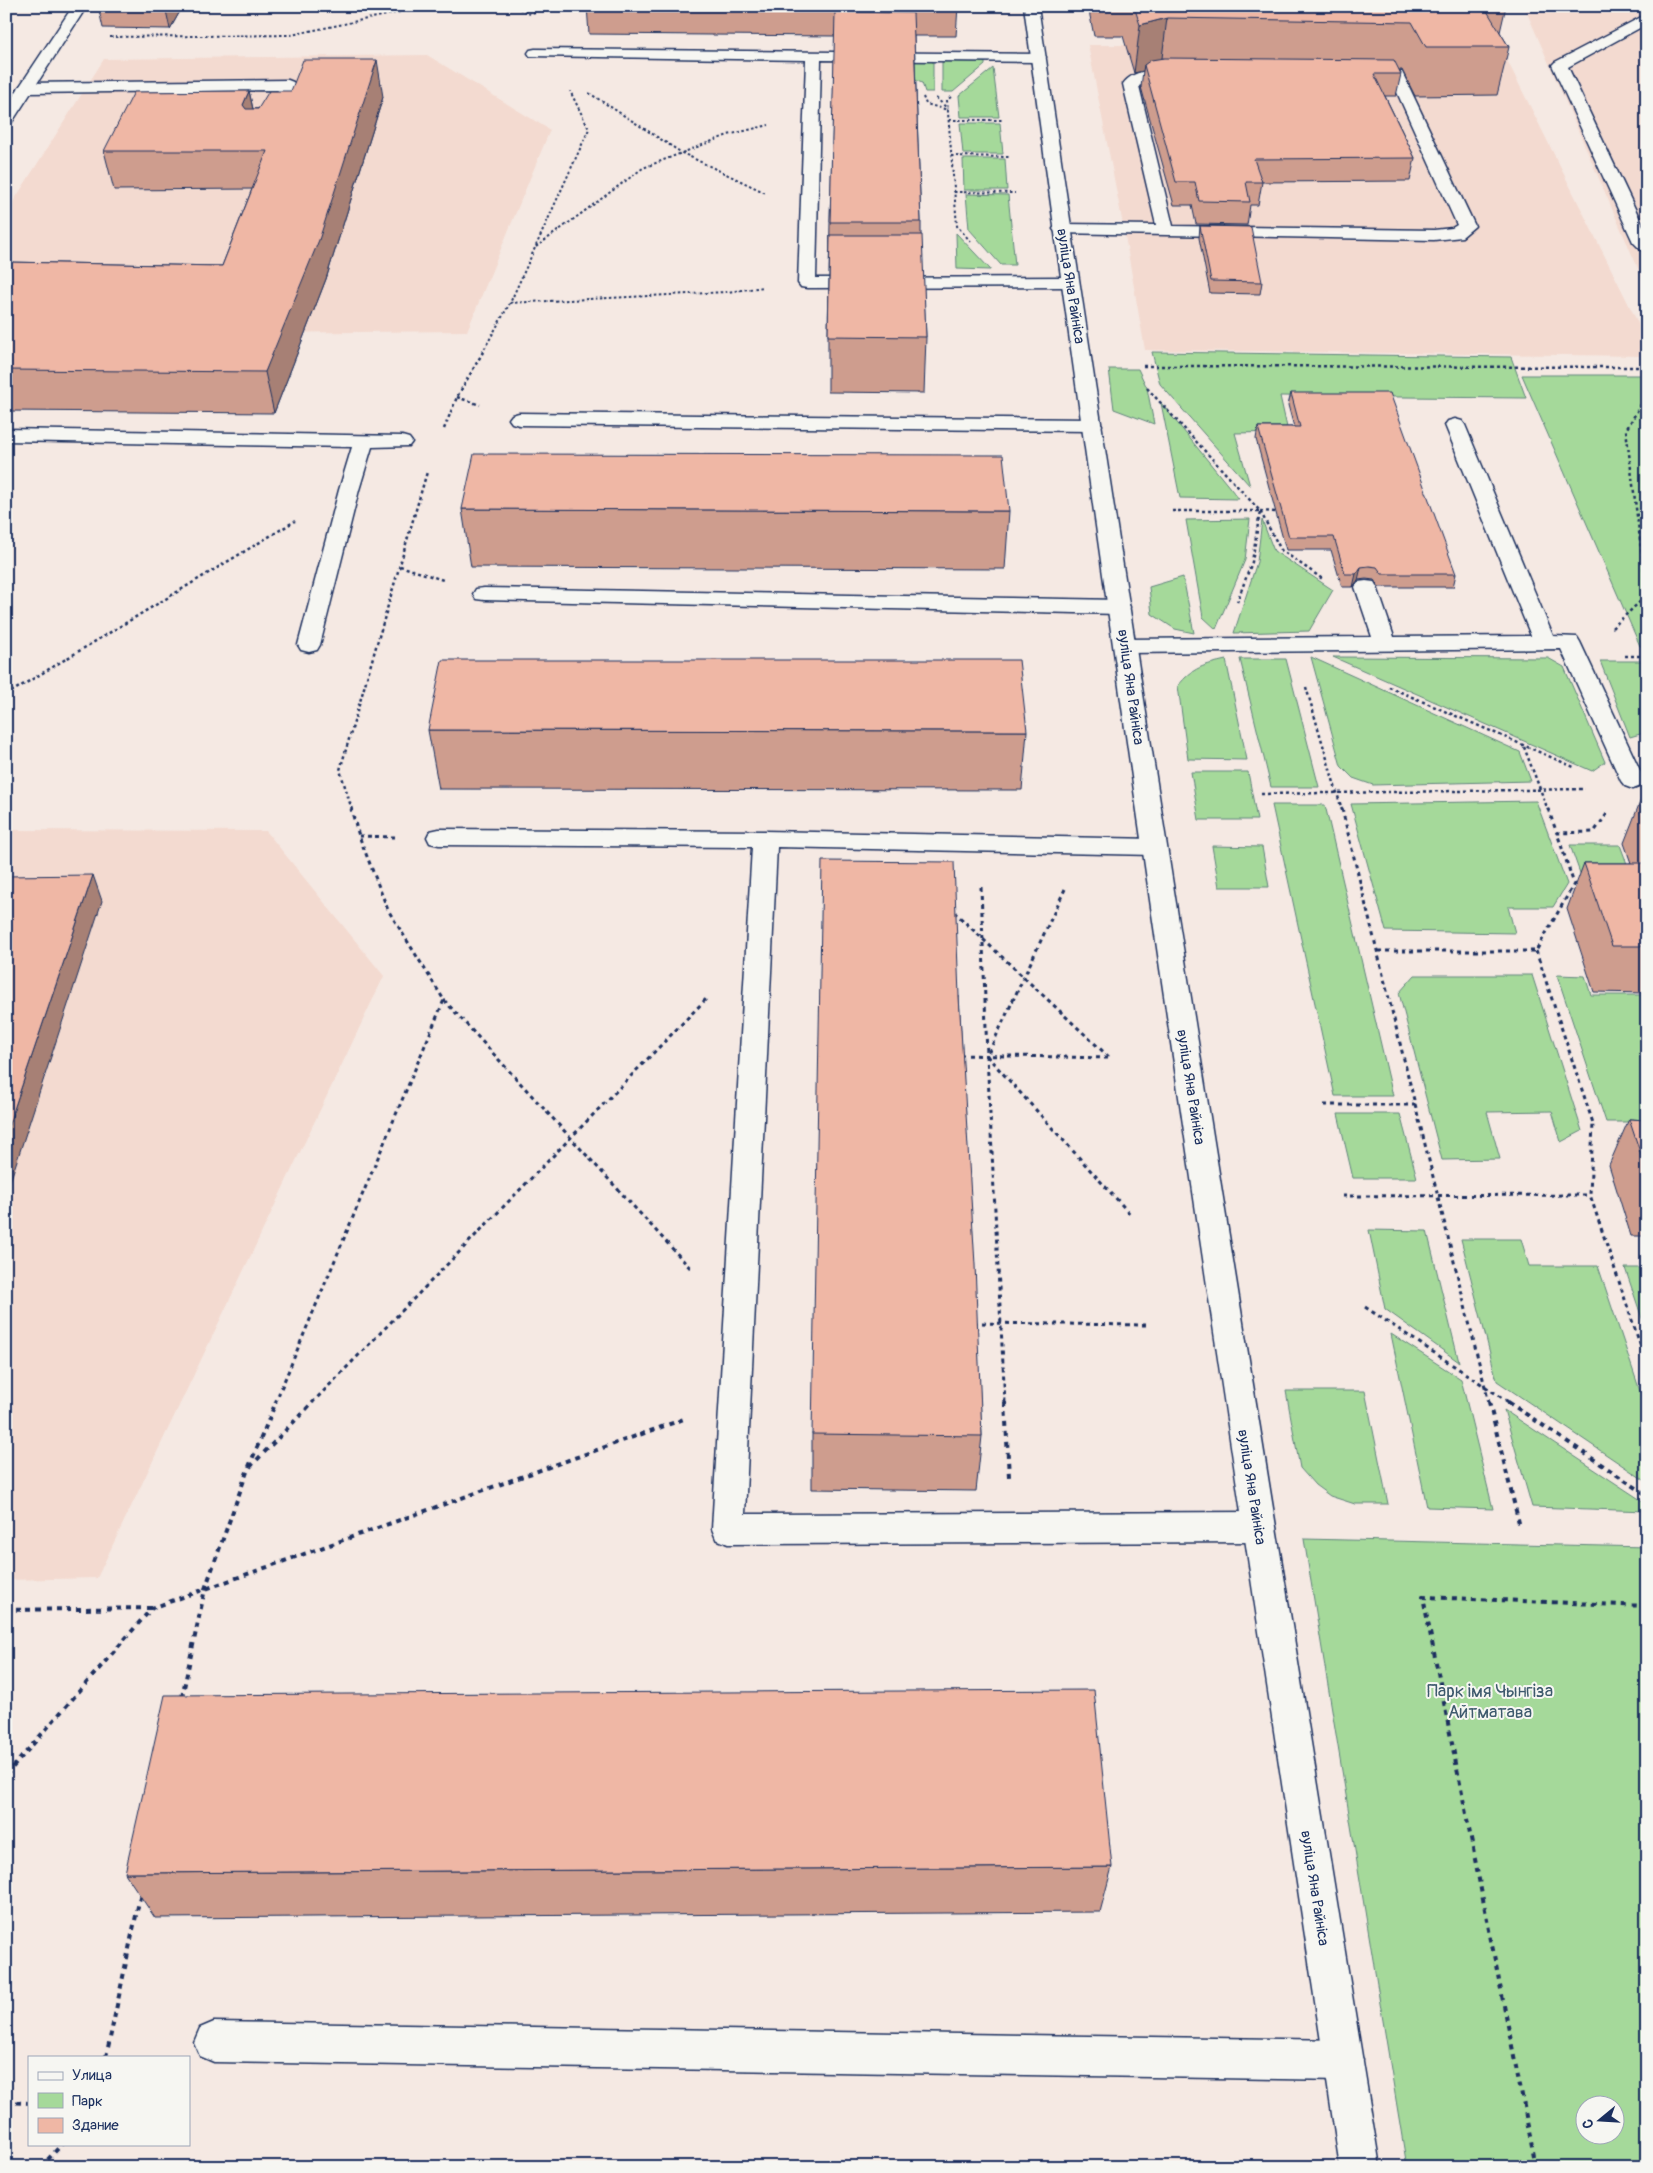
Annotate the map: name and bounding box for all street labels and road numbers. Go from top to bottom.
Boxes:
street label: вуліца Яна Райніса [1052,227,1089,345]
street label: вуліца Яна Райніса [1113,628,1148,746]
street label: вуліца Яна Райніса [1172,1028,1209,1146]
street label: вуліца Яна Райніса [1233,1428,1270,1546]
street label: вуліца Яна Райніса [1296,1829,1333,1947]

